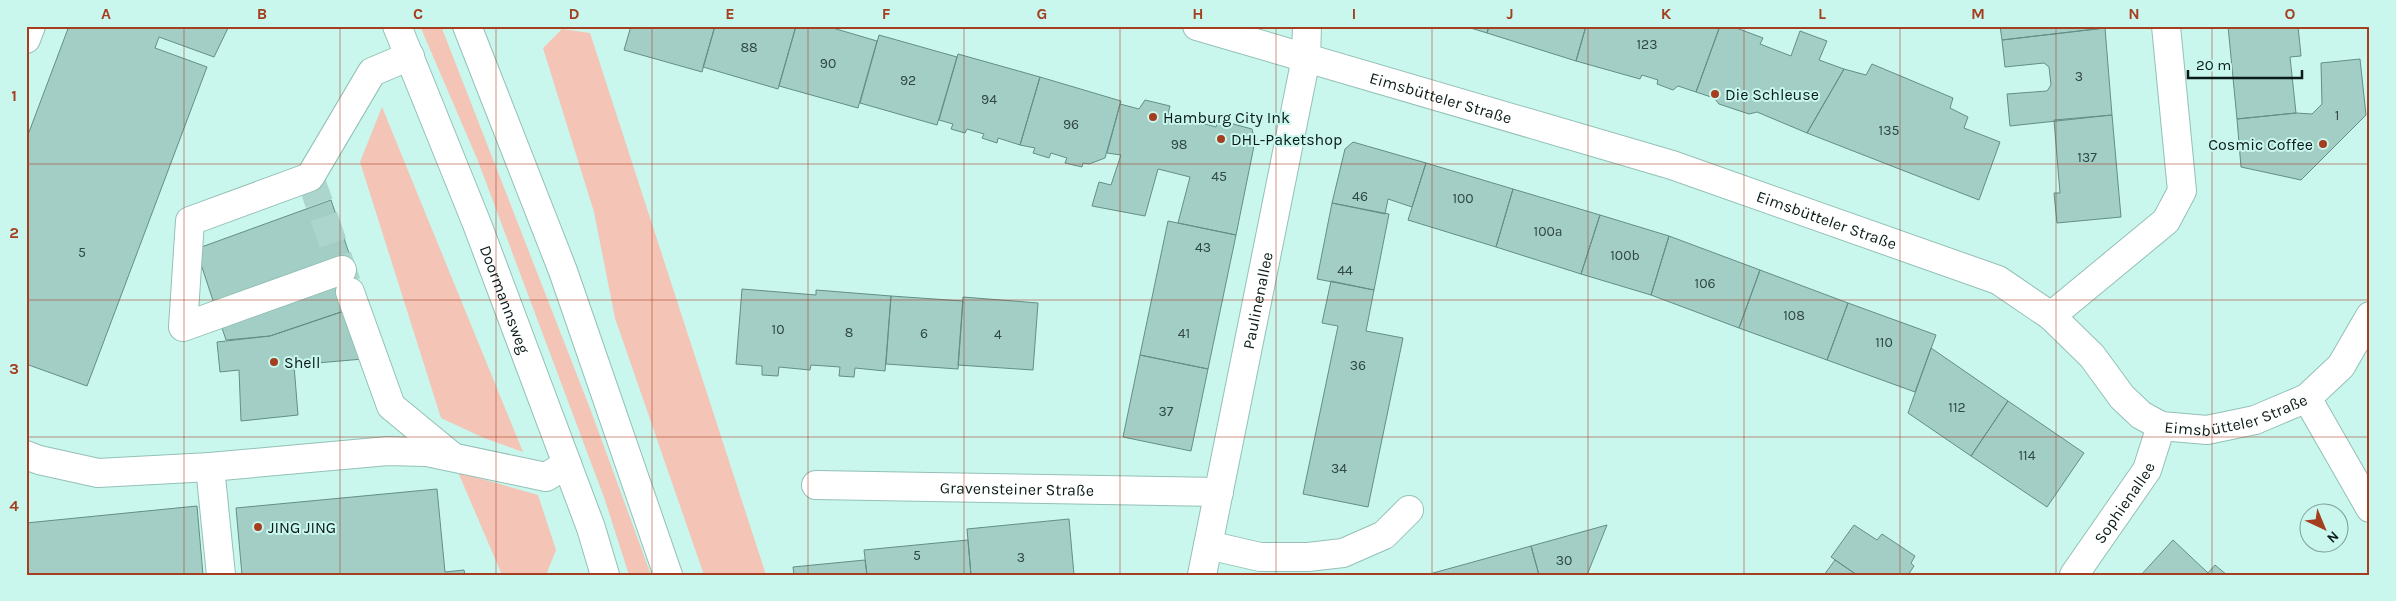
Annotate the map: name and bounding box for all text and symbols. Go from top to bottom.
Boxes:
text: A [101,4,111,23]
text: B [257,4,267,23]
text: C [413,4,423,23]
text: D [569,4,580,23]
text: E [725,4,735,23]
text: F [882,4,891,23]
text: G [1037,4,1047,23]
text: H [1192,4,1204,23]
text: I [1352,4,1356,23]
text: J [1506,4,1514,23]
text: K [1661,4,1672,23]
text: L [1818,4,1826,23]
text: M [1971,4,1985,23]
text: N [2128,4,2140,23]
text: O [2285,4,2296,23]
house number: 123 [1636,36,1658,53]
house number: 88 [740,39,758,56]
scale bar [2188,48,2302,80]
house number: 90 [820,55,836,72]
text: 20 m [2196,56,2231,74]
street label: Eimsbütteler Straße [1367,68,1514,128]
house number: 3 [2075,68,2083,85]
house number: 92 [900,72,916,89]
place label: Die Schleuse [1725,85,1819,104]
text: 1 [11,86,17,105]
marker: Die Schleuse [1709,88,1721,100]
house number: 94 [981,91,997,108]
house number: 1 [2335,107,2339,124]
place label: Hamburg City Ink [1163,108,1290,127]
marker: Hamburg City Ink [1147,111,1159,123]
house number: 96 [1063,116,1079,133]
house number: 135 [1879,122,1899,139]
place label: DHL-Paketshop [1231,130,1342,149]
marker: DHL-Paketshop [1215,133,1227,145]
place label: Cosmic Coffee [2208,135,2313,154]
house number: 98 [1171,136,1187,153]
marker: Cosmic Coffee [2317,138,2329,150]
house number: 137 [2077,149,2097,166]
house number: 45 [1211,168,1227,185]
street label: Eimsbütteler Straße [1754,187,1899,254]
house number: 46 [1352,188,1368,205]
house number: 100 [1452,190,1474,207]
text: 2 [9,223,19,242]
house number: 100a [1534,223,1562,240]
house number: 43 [1195,239,1211,256]
street label: Doormannsweg [476,243,534,356]
house number: 5 [78,244,86,261]
house number: 100b [1610,247,1640,264]
street label: Paulinenallee [1239,250,1277,351]
house number: 44 [1337,262,1353,279]
house number: 106 [1695,275,1715,292]
house number: 108 [1783,307,1805,324]
house number: 10 [772,321,784,338]
house number: 8 [845,324,853,341]
house number: 6 [920,325,928,342]
house number: 41 [1178,325,1190,342]
house number: 4 [994,326,1002,343]
house number: 110 [1875,334,1893,351]
place label: Shell [284,353,321,372]
marker: Shell [268,356,280,368]
house number: 36 [1350,357,1366,374]
text: 3 [9,359,19,378]
street label: Eimsbütteler Straße [2164,390,2310,440]
house number: 112 [1948,399,1966,416]
house number: 37 [1159,403,1174,420]
house number: 114 [2018,447,2036,464]
house number: 34 [1331,460,1347,477]
street label: Sophienallee [2090,460,2159,547]
street label: Gravensteiner Straße [940,478,1094,500]
text: 4 [9,496,19,515]
north arrow [2298,504,2348,554]
place label: JING JING [268,518,336,537]
marker: JING JING [252,521,264,533]
text: N [2323,527,2342,547]
house number: 5 [913,547,921,564]
house number: 3 [1017,549,1025,566]
house number: 30 [1556,552,1572,569]

